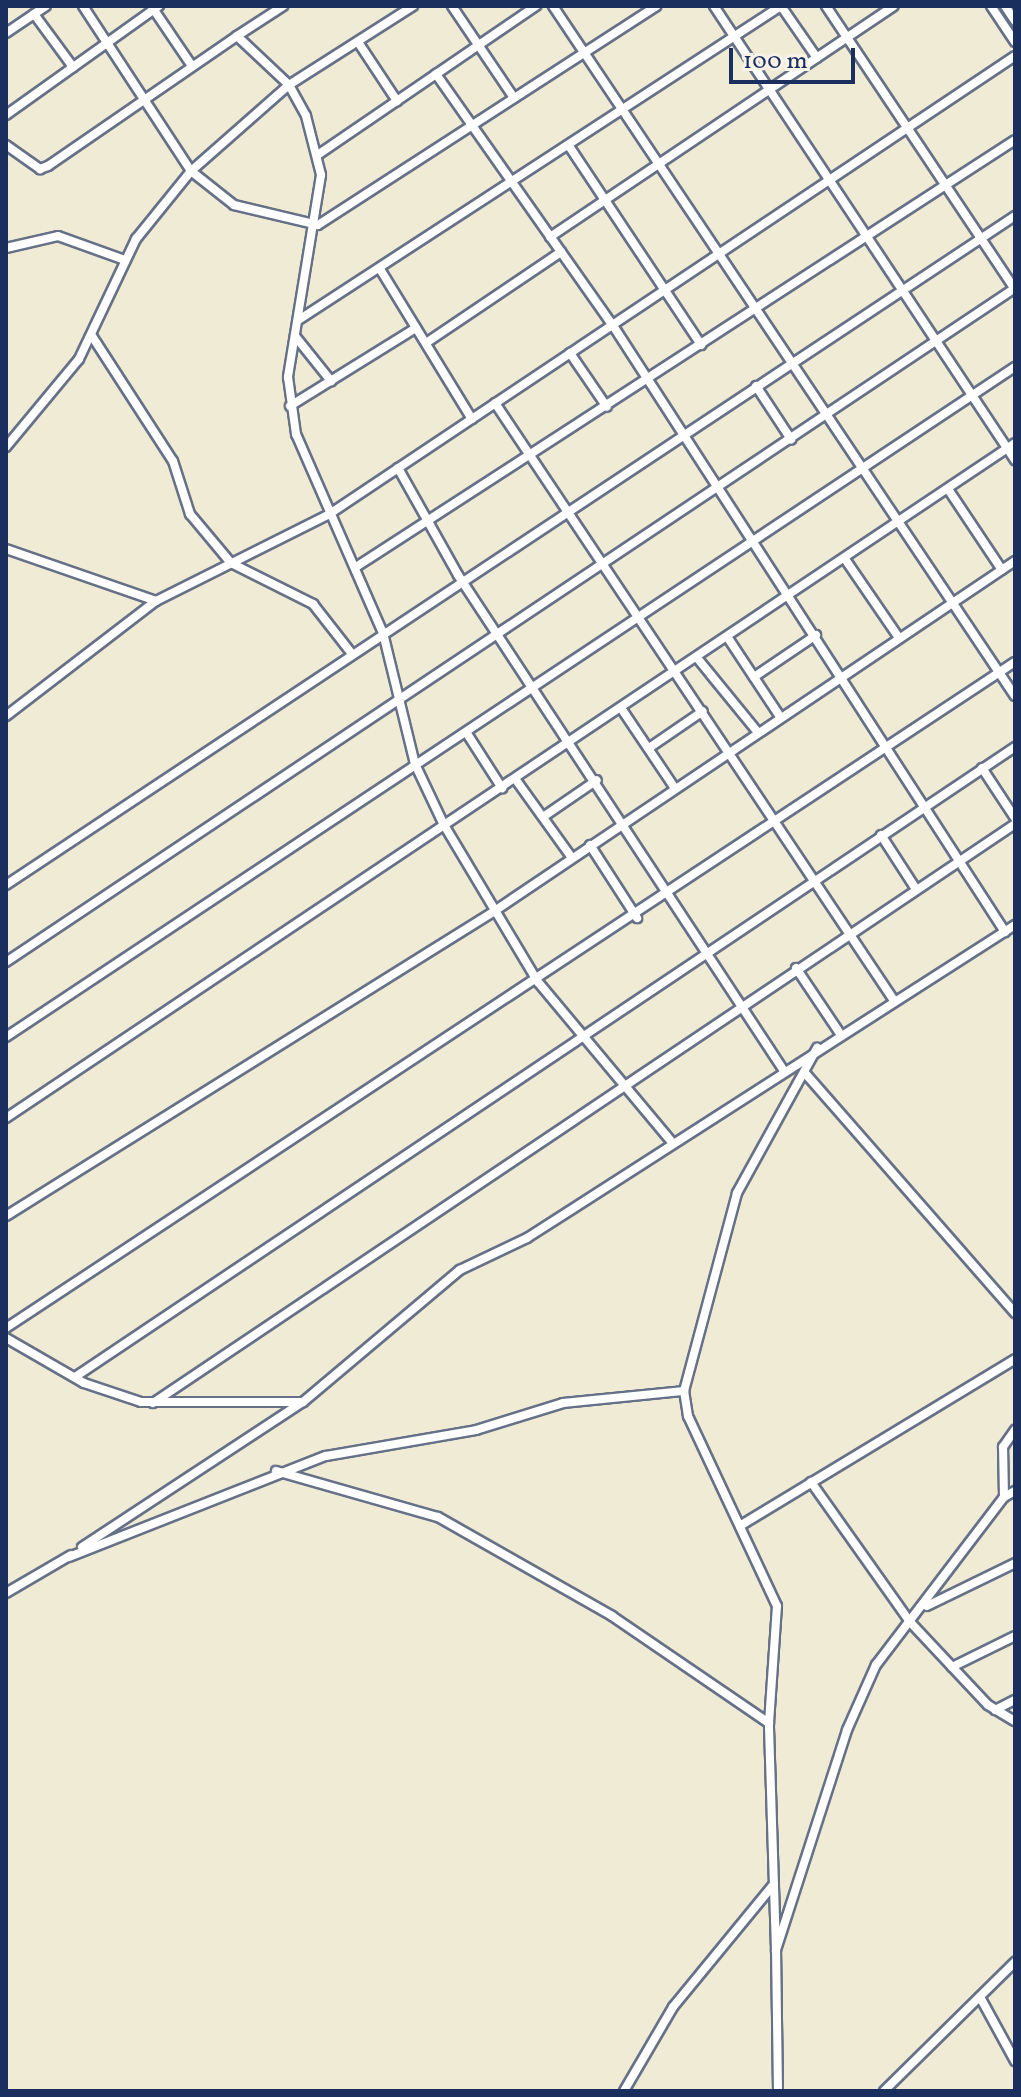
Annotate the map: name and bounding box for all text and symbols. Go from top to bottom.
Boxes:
scale bar [733,32,859,82]
text: 100 m [743,45,808,79]

